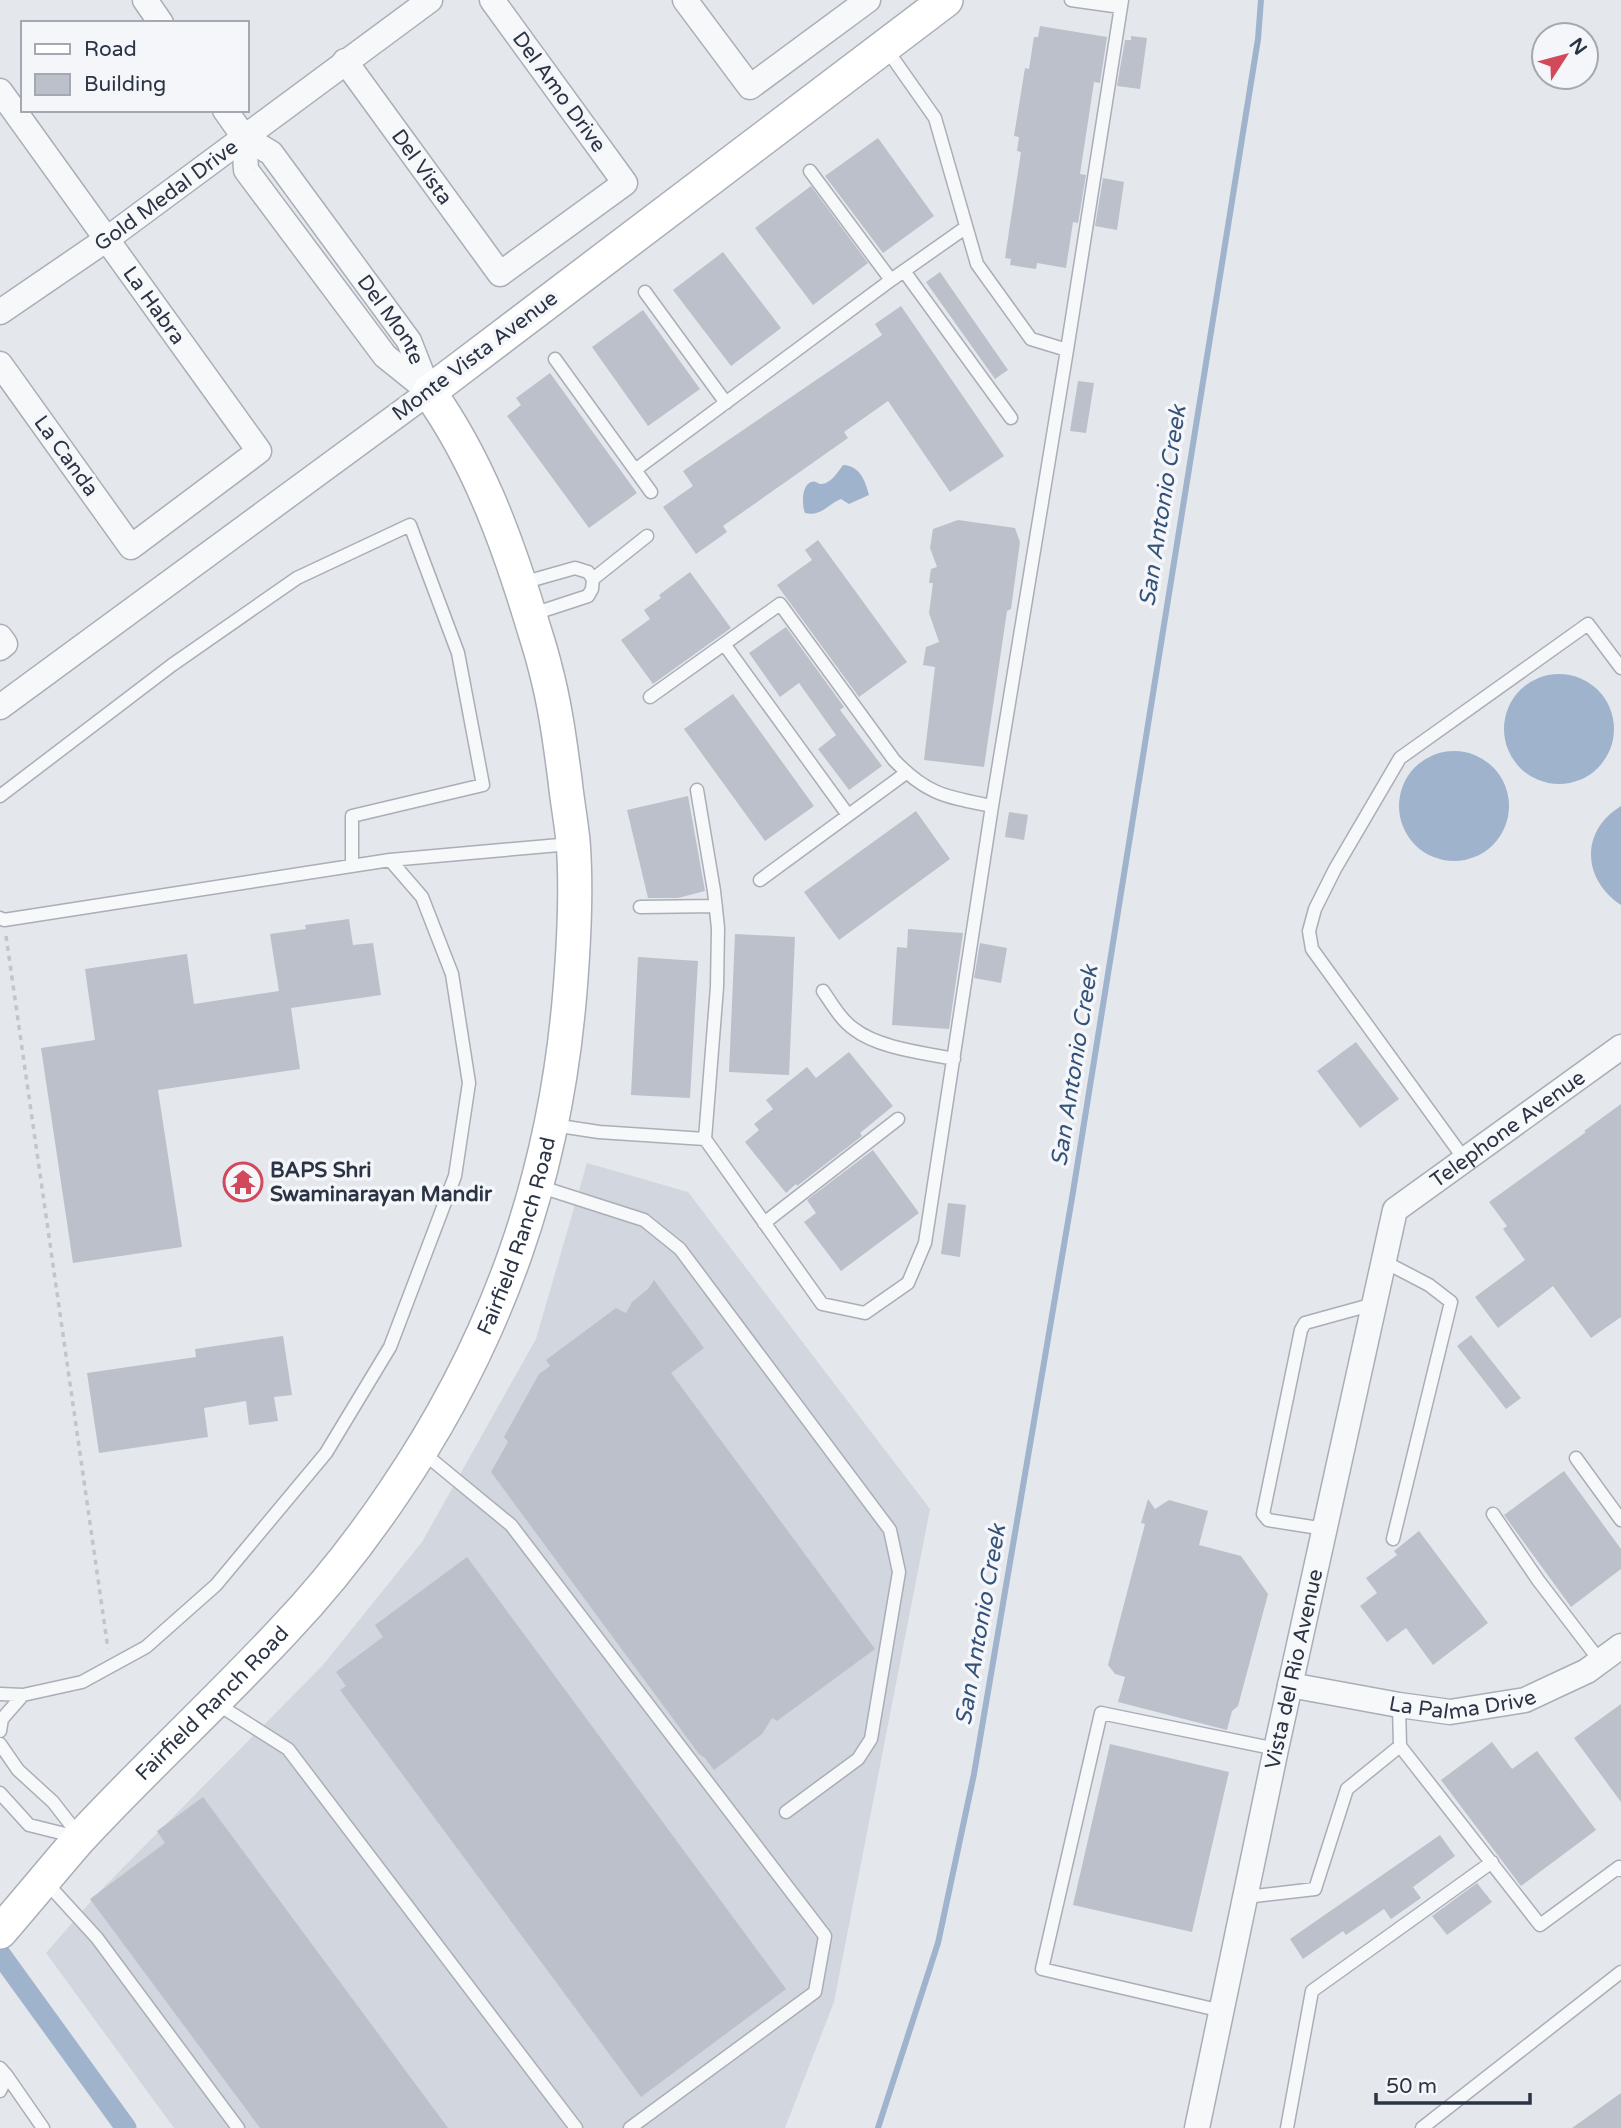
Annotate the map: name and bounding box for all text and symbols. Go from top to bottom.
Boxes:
legend [21,21,248,112]
north arrow [1530,21,1600,91]
street label: Del Amo Drive [507,27,611,157]
text: N [1565,34,1591,59]
text: Road [84,37,137,62]
text: Building [84,72,166,97]
street label: Del Vista [386,124,458,210]
street label: Gold Medal Drive [90,134,243,256]
street label: La Habra [118,261,191,349]
street label: Del Monte [352,270,429,368]
street label: Monte Vista Avenue [387,286,563,426]
water label: San Antonio Creek [1133,402,1193,608]
street label: La Canda [28,411,104,501]
water label: San Antonio Creek [1045,962,1105,1168]
street label: Telephone Avenue [1425,1065,1590,1193]
street label: Fairfield Ranch Road [472,1135,561,1339]
place label: BAPS Shri Swaminarayan Mandir [270,1158,493,1207]
temple icon: BAPS Shri Swaminarayan Mandir [222,1161,264,1203]
water label: San Antonio Creek [950,1521,1013,1727]
street label: Vista del Rio Avenue [1260,1566,1328,1771]
street label: Fairfield Ranch Road [130,1621,294,1786]
street label: La Palma Drive [1387,1684,1540,1725]
scale bar [1376,2062,1530,2106]
text: 50 m [1386,2074,1437,2099]

